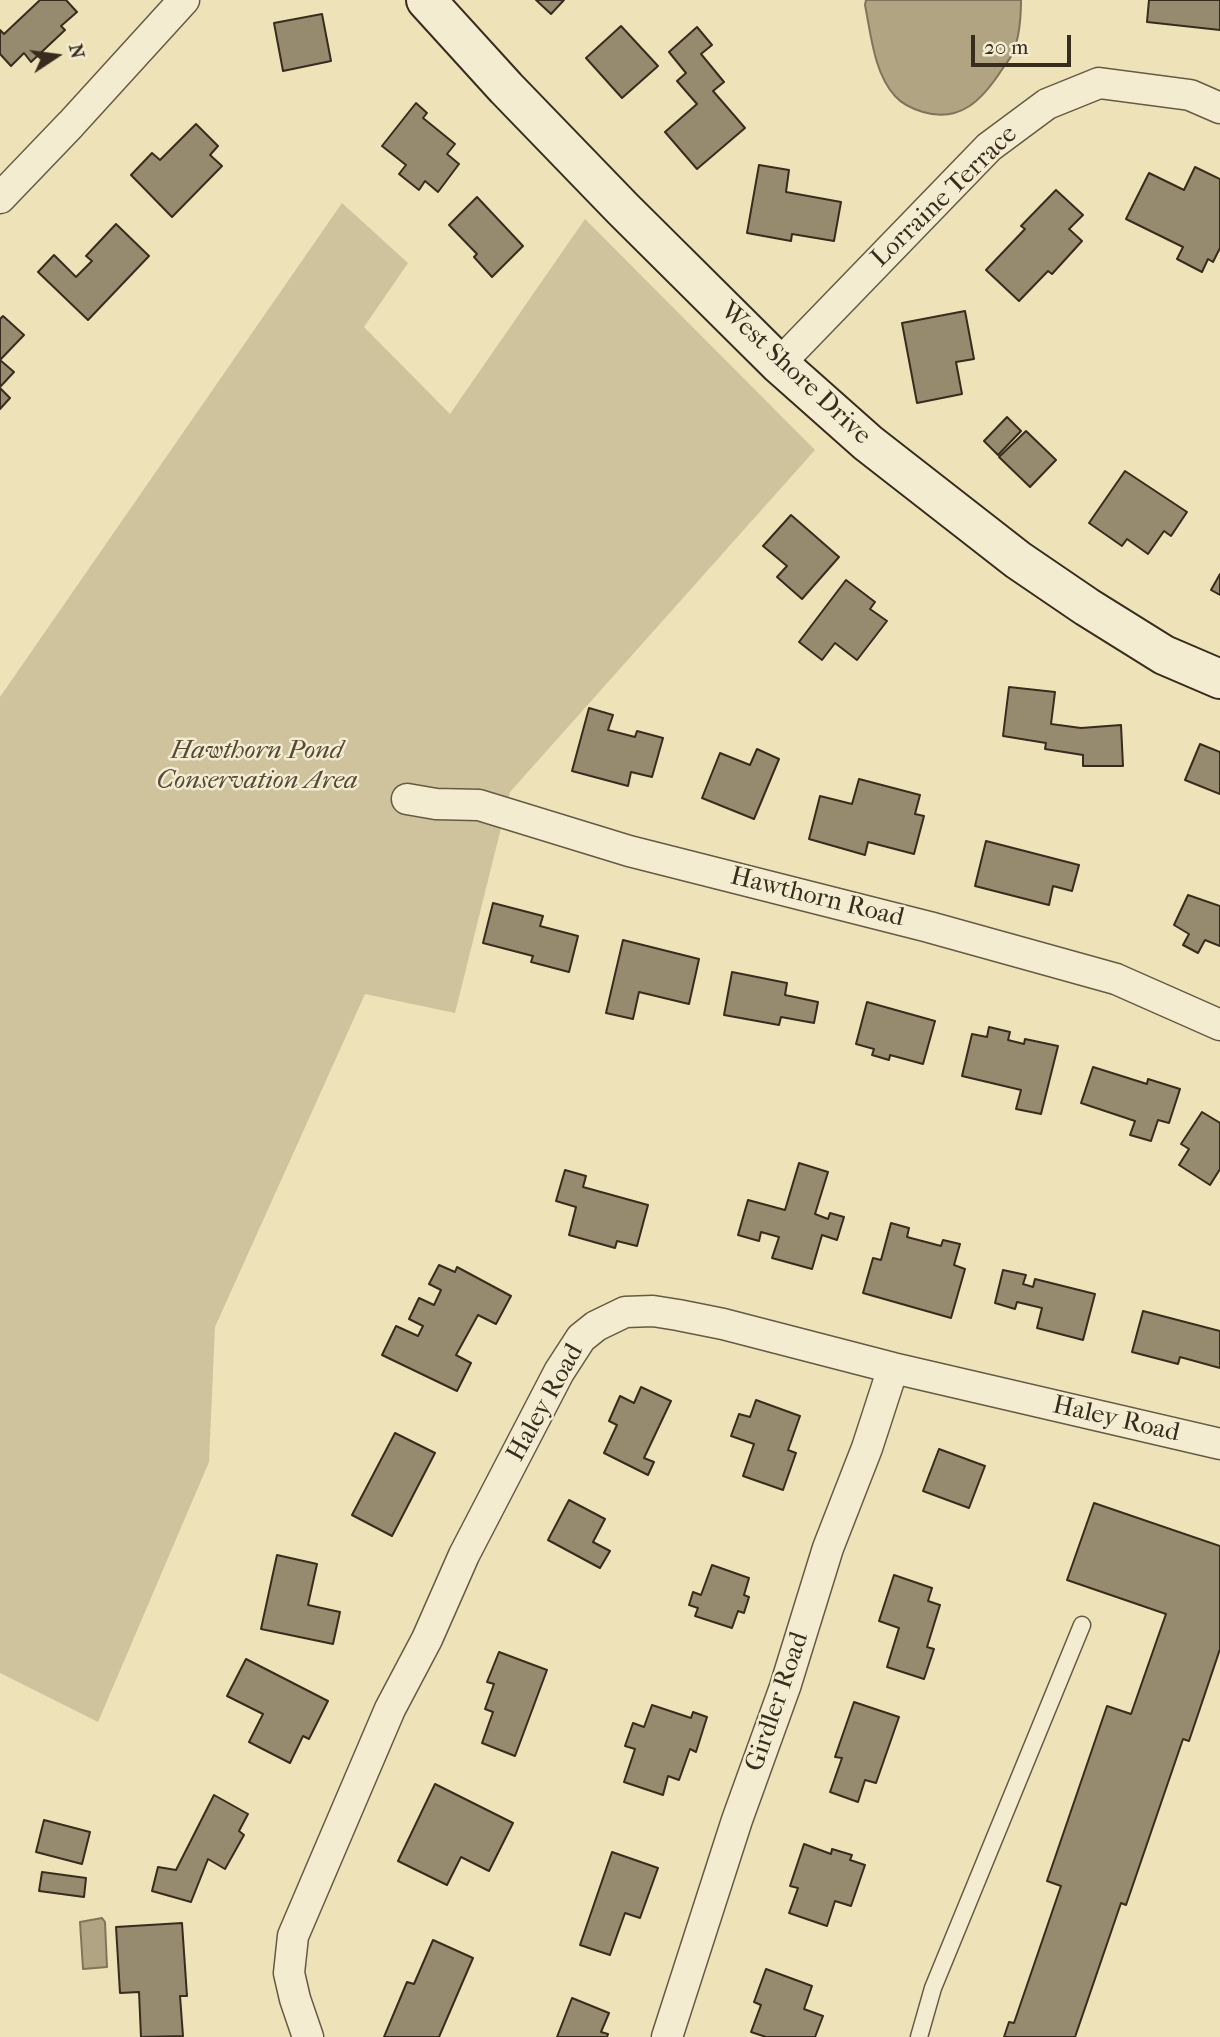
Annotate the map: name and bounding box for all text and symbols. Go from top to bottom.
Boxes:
north arrow [21,21,91,91]
scale bar [975,21,1075,65]
text: 20 m [984,35,1028,59]
text: N [64,42,89,61]
street label: Lorraine Terrace [866,120,1024,274]
street label: West Shore Drive [713,296,877,452]
park label: Hawthorn Pond Conservation Area [156,736,358,798]
street label: Hawthorn Road [727,861,907,935]
street label: Haley Road [501,1339,591,1467]
street label: Haley Road [1049,1390,1183,1450]
street label: Girdler Road [740,1628,816,1776]

